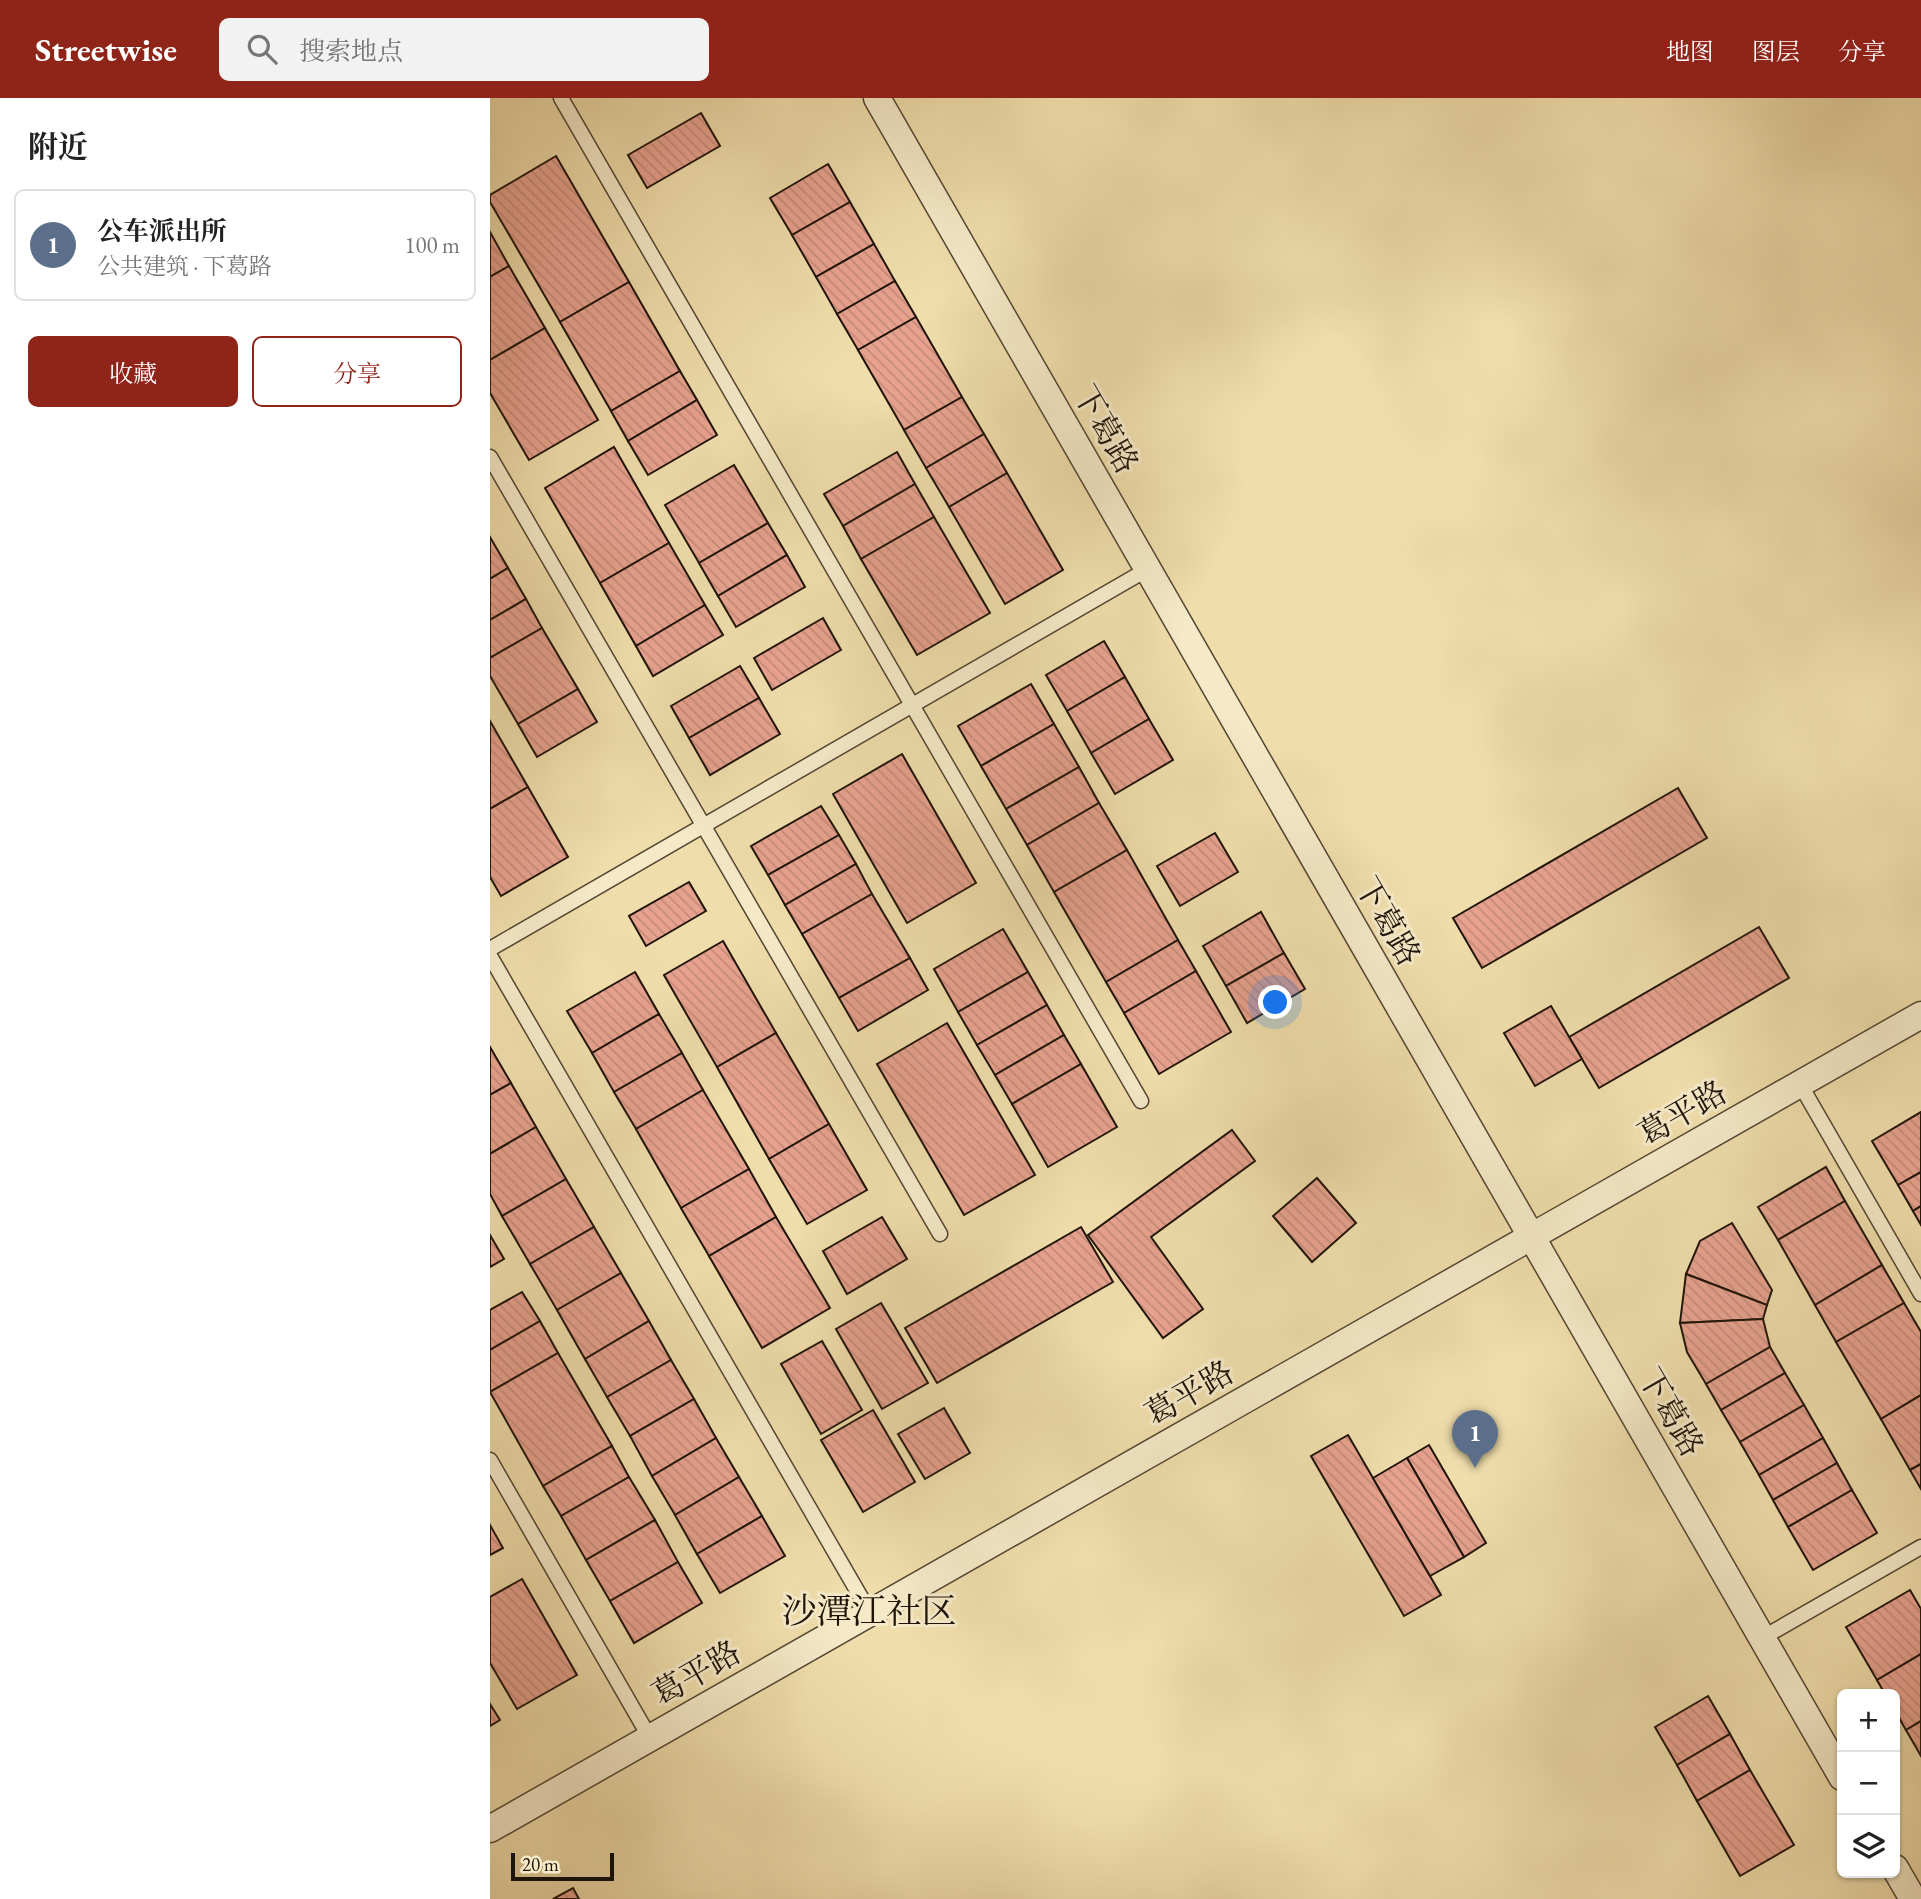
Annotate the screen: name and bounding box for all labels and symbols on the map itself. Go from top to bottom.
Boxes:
street label: 下葛路 [1064,377,1148,481]
street label: 下葛路 [1346,869,1430,973]
your location [1258,985,1292,1019]
street label: 葛平路 [1630,1071,1734,1155]
street label: 葛平路 [1137,1351,1241,1435]
street label: 下葛路 [1629,1360,1713,1464]
pin: 1 [1452,1410,1498,1468]
district label: 沙潭江社区 [781,1588,957,1633]
street label: 葛平路 [644,1631,748,1715]
scale bar [511,1850,614,1882]

